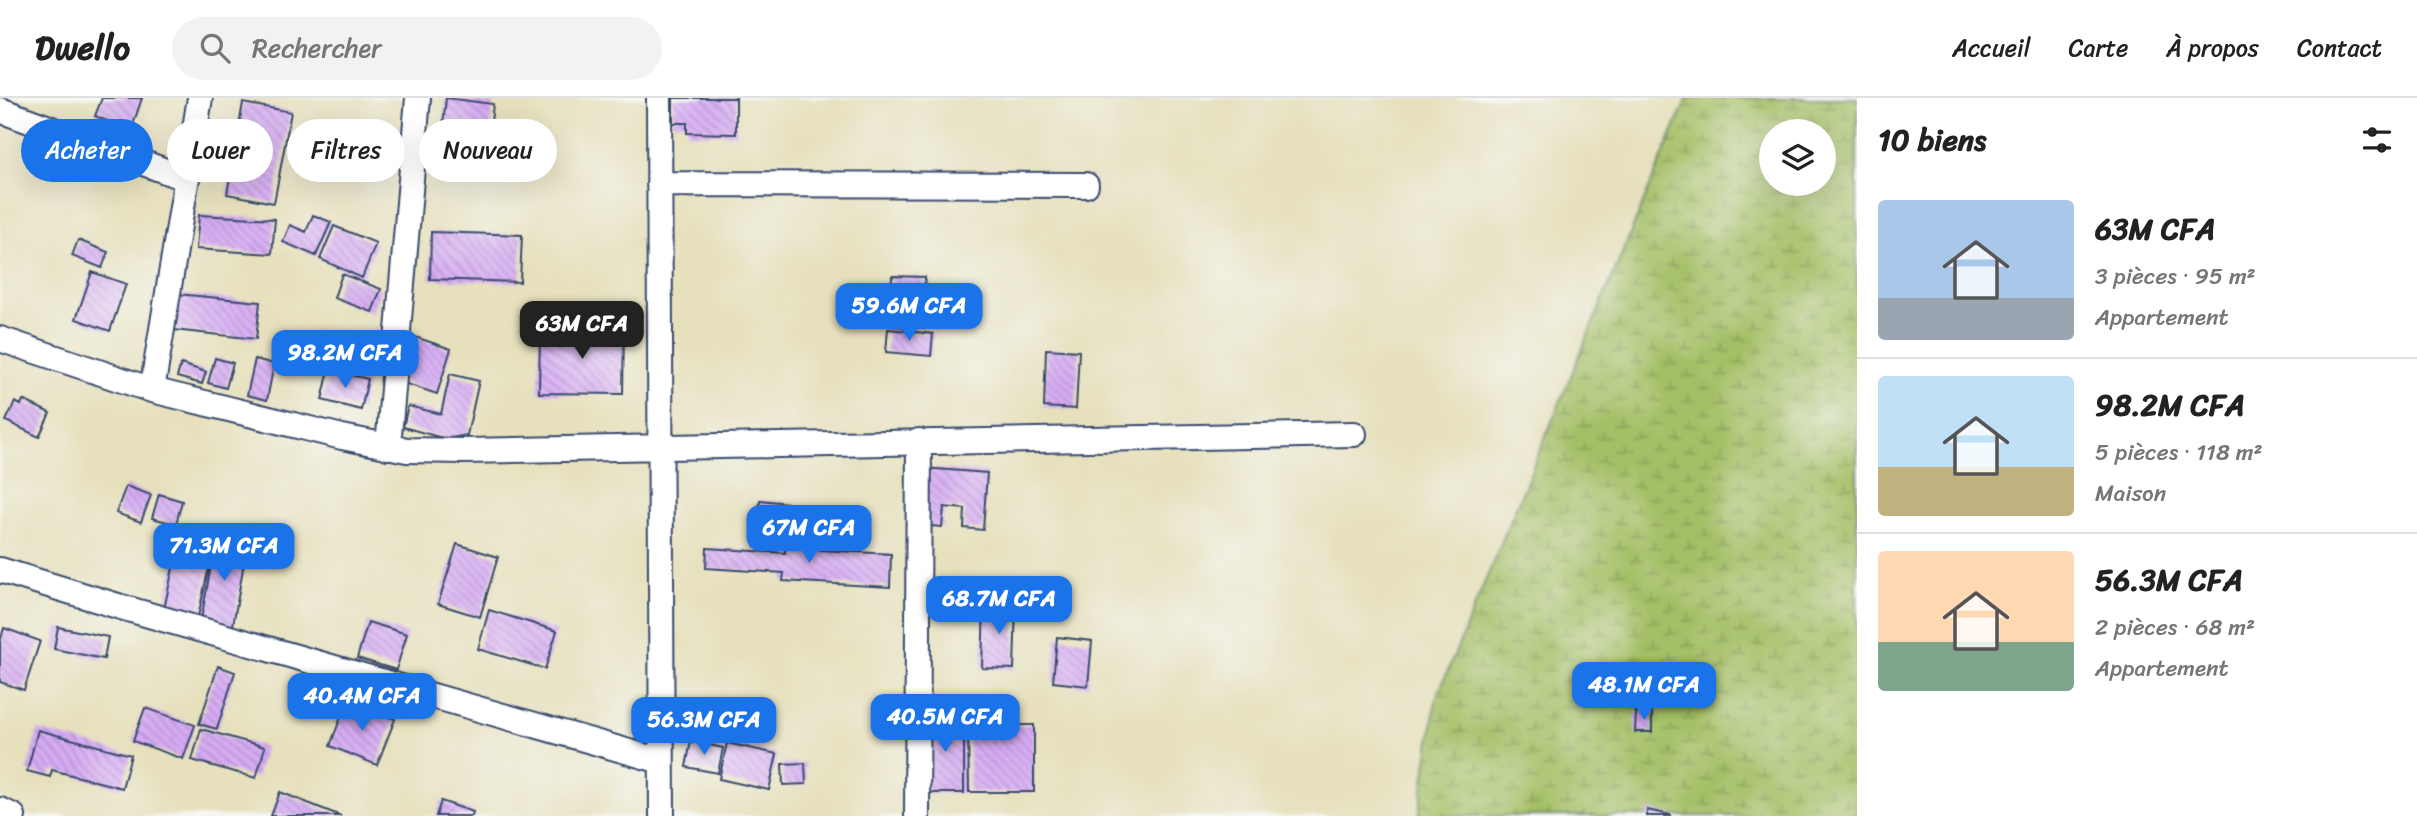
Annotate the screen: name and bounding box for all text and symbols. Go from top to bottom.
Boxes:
search box [172,17,662,80]
text: Dwello [35,19,130,77]
text: Rechercher [252,25,382,71]
text: Accueil [1952,27,2031,69]
text: Carte [2069,27,2128,69]
text: À propos [2166,27,2259,69]
text: Contact [2297,27,2382,69]
icon: search [196,29,234,67]
text: 10 biens [1878,113,1986,167]
chip: Acheter [21,119,153,182]
chip: Louer [167,119,273,182]
chip: Filtres [287,119,405,182]
chip: Nouveau [419,119,557,182]
map controls [1759,119,1836,196]
button: layers [1759,119,1836,196]
icon: filters [2358,121,2396,159]
text: 63M CFA [2095,202,2216,256]
icon: home [1934,228,2018,312]
text: 3 pièces · 95 m² [2095,256,2256,297]
pin: 59.6M CFA [829,284,989,343]
text: 59.6M CFA [852,285,966,326]
text: Appartement [2095,297,2229,338]
pin: 63M CFA [517,302,647,361]
text: 63M CFA [536,303,628,344]
pin: 98.2M CFA [265,330,425,390]
text: 98.2M CFA [288,332,402,373]
text: 98.2M CFA [2095,378,2245,432]
icon: home [1934,404,2018,488]
text: 5 pièces · 118 m² [2095,432,2263,473]
text: Maison [2095,473,2166,514]
pin: 67M CFA [744,505,874,565]
text: 67M CFA [763,507,855,548]
pin: 71.3M CFA [144,524,304,583]
text: 71.3M CFA [169,525,279,566]
text: 56.3M CFA [2095,553,2243,607]
pin: 68.7M CFA [919,576,1079,636]
text: 68.7M CFA [942,578,1056,619]
icon: home [1934,579,2018,663]
text: 2 pièces · 68 m² [2095,607,2255,648]
text: Appartement [2095,648,2229,689]
pin: 48.1M CFA [1564,662,1724,722]
text: 48.1M CFA [1588,664,1700,705]
pin: 40.4M CFA [282,674,442,733]
text: 40.4M CFA [304,675,420,716]
pin: 40.5M CFA [865,694,1025,754]
text: 40.5M CFA [887,696,1003,737]
pin: 56.3M CFA [624,698,784,757]
text: 56.3M CFA [647,699,761,740]

